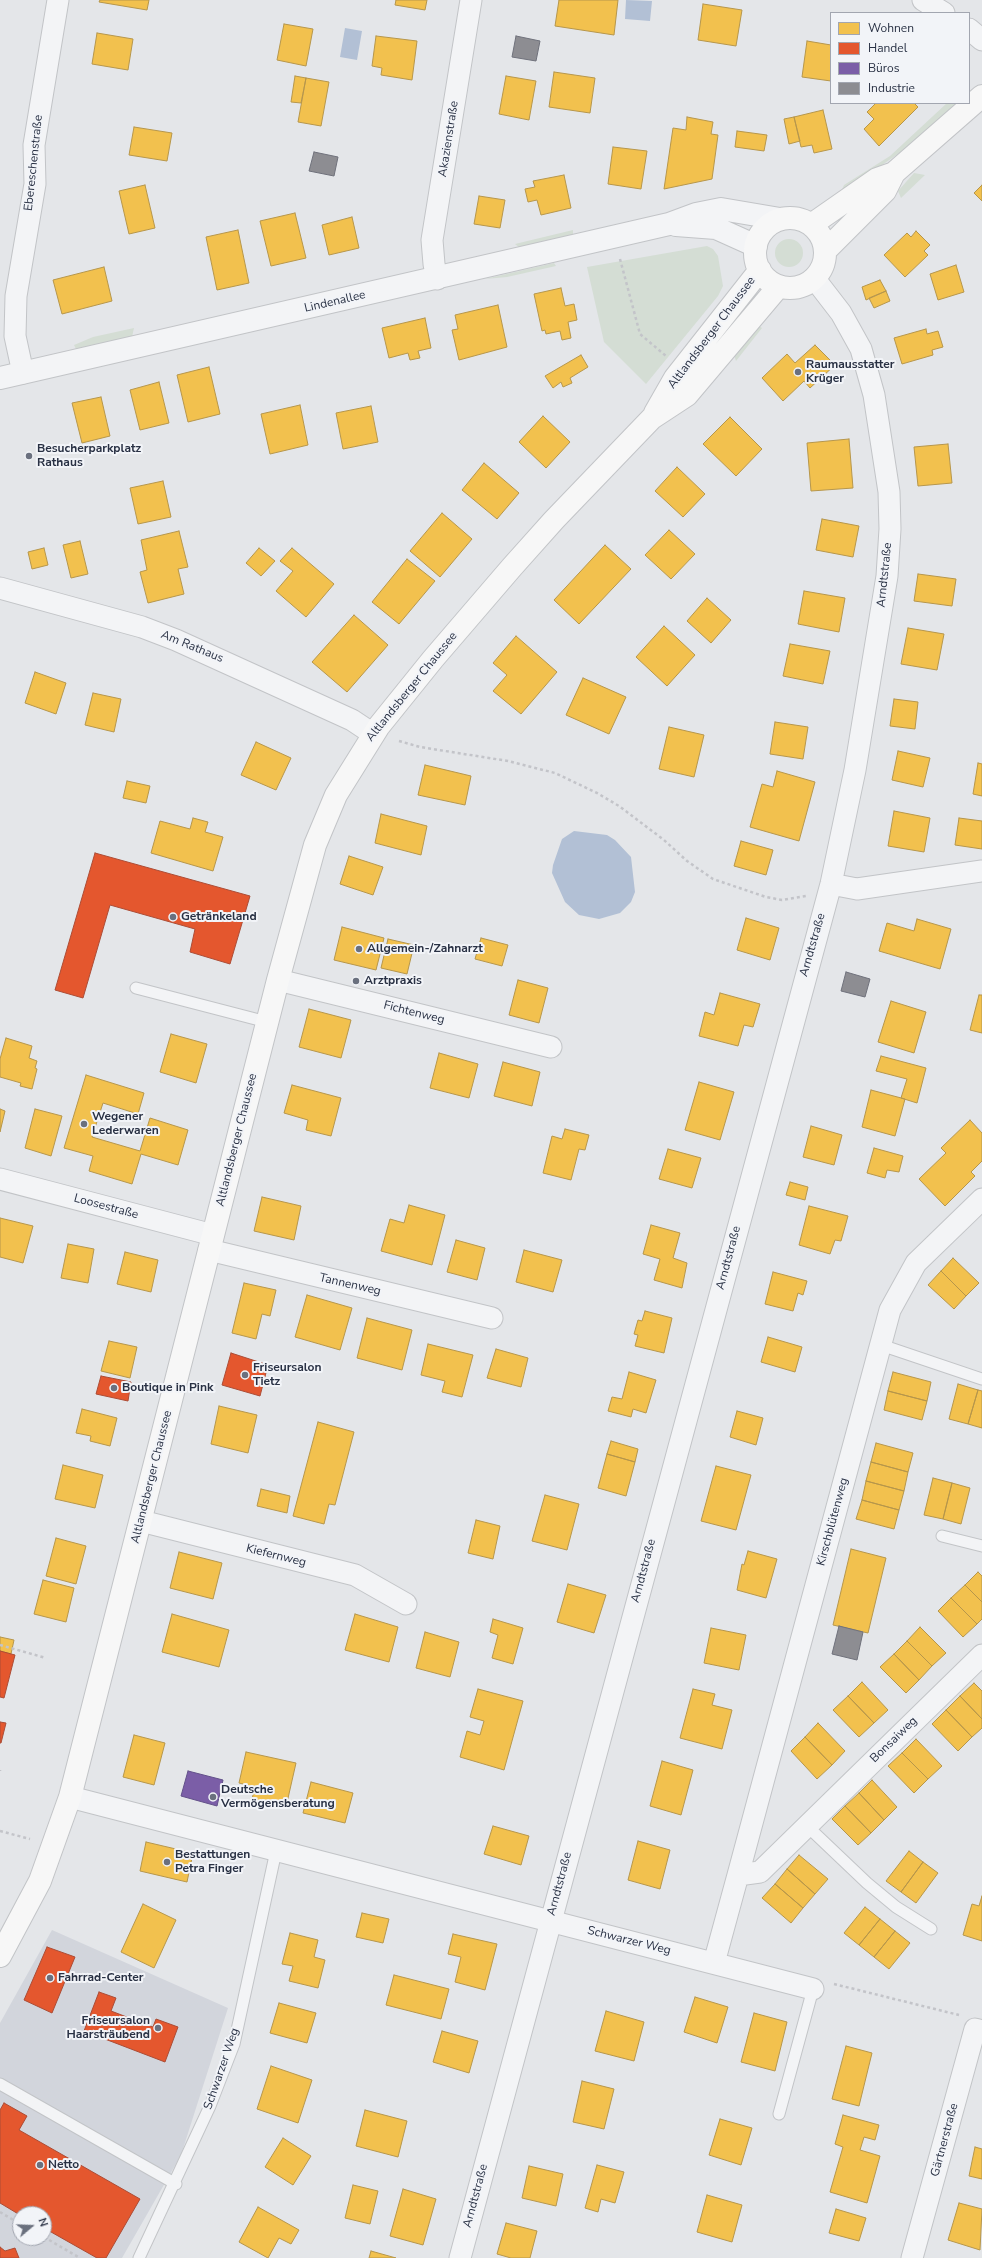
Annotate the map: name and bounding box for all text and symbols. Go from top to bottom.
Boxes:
legend [830,12,970,104]
text: Wohnen [868,20,914,36]
text: Handel [868,40,907,56]
text: Büros [868,60,900,76]
text: Industrie [868,80,915,96]
street label: Akazienstraße [436,100,462,178]
street label: Ebereschenstraße [22,114,46,212]
street label: Altlandsberger Chaussee [665,274,759,392]
street label: Lindenallee [303,288,367,316]
place label: Raumausstatter Krüger [806,358,895,386]
marker: Raumausstatter Krüger [793,367,803,377]
place label: Besucherparkplatz Rathaus [37,442,141,470]
marker: Besucherparkplatz Rathaus [24,451,34,461]
street label: Arndtstraße [874,542,896,608]
street label: Am Rathaus [159,628,225,666]
street label: Altlandsberger Chaussee [363,629,461,745]
place label: Getränkeland [181,910,257,924]
marker: Getränkeland [168,912,178,922]
street label: Arndtstraße [797,912,829,978]
place label: Allgemein-/Zahnarzt [367,942,483,956]
marker: Allgemein-/Zahnarzt [354,944,364,954]
place label: Arztpraxis [364,974,422,988]
marker: Arztpraxis [351,976,361,986]
street label: Fichtenweg [382,998,446,1028]
street label: Altlandsberger Chaussee [213,1072,261,1208]
place label: Wegener Lederwaren [92,1110,159,1138]
marker: Wegener Lederwaren [79,1119,89,1129]
street label: Loosestraße [72,1191,140,1223]
street label: Arndtstraße [714,1225,744,1291]
street label: Tannenweg [318,1271,382,1299]
place label: Friseursalon Tietz [253,1361,321,1389]
marker: Friseursalon Tietz [240,1370,250,1380]
place label: Boutique in Pink [122,1381,213,1395]
marker: Boutique in Pink [109,1383,119,1393]
street label: Altlandsberger Chaussee [128,1409,176,1545]
street label: Kirschblütenweg [814,1476,852,1568]
street label: Arndtstraße [629,1538,659,1604]
street label: Kiefernweg [244,1542,308,1570]
street label: Bonsaiweg [867,1714,921,1766]
place label: Deutsche Vermögensberatung [221,1783,335,1811]
marker: Deutsche Vermögensberatung [208,1792,218,1802]
place label: Bestattungen Petra Finger [175,1848,250,1876]
street label: Arndtstraße [545,1851,575,1917]
marker: Bestattungen Petra Finger [162,1857,172,1867]
street label: Schwarzer Weg [586,1924,672,1958]
place label: Fahrrad-Center [58,1971,143,1985]
marker: Fahrrad-Center [45,1973,55,1983]
place label: Friseursalon Haarsträubend [66,2014,150,2042]
marker: Friseursalon Haarsträubend [153,2023,163,2033]
street label: Schwarzer Weg [201,2026,243,2112]
street label: Gärtnerstraße [928,2102,962,2178]
place label: Netto [48,2158,79,2172]
marker: Netto [35,2160,45,2170]
street label: Arndtstraße [461,2163,491,2229]
north arrow [12,2206,52,2246]
text: N [34,2216,51,2229]

